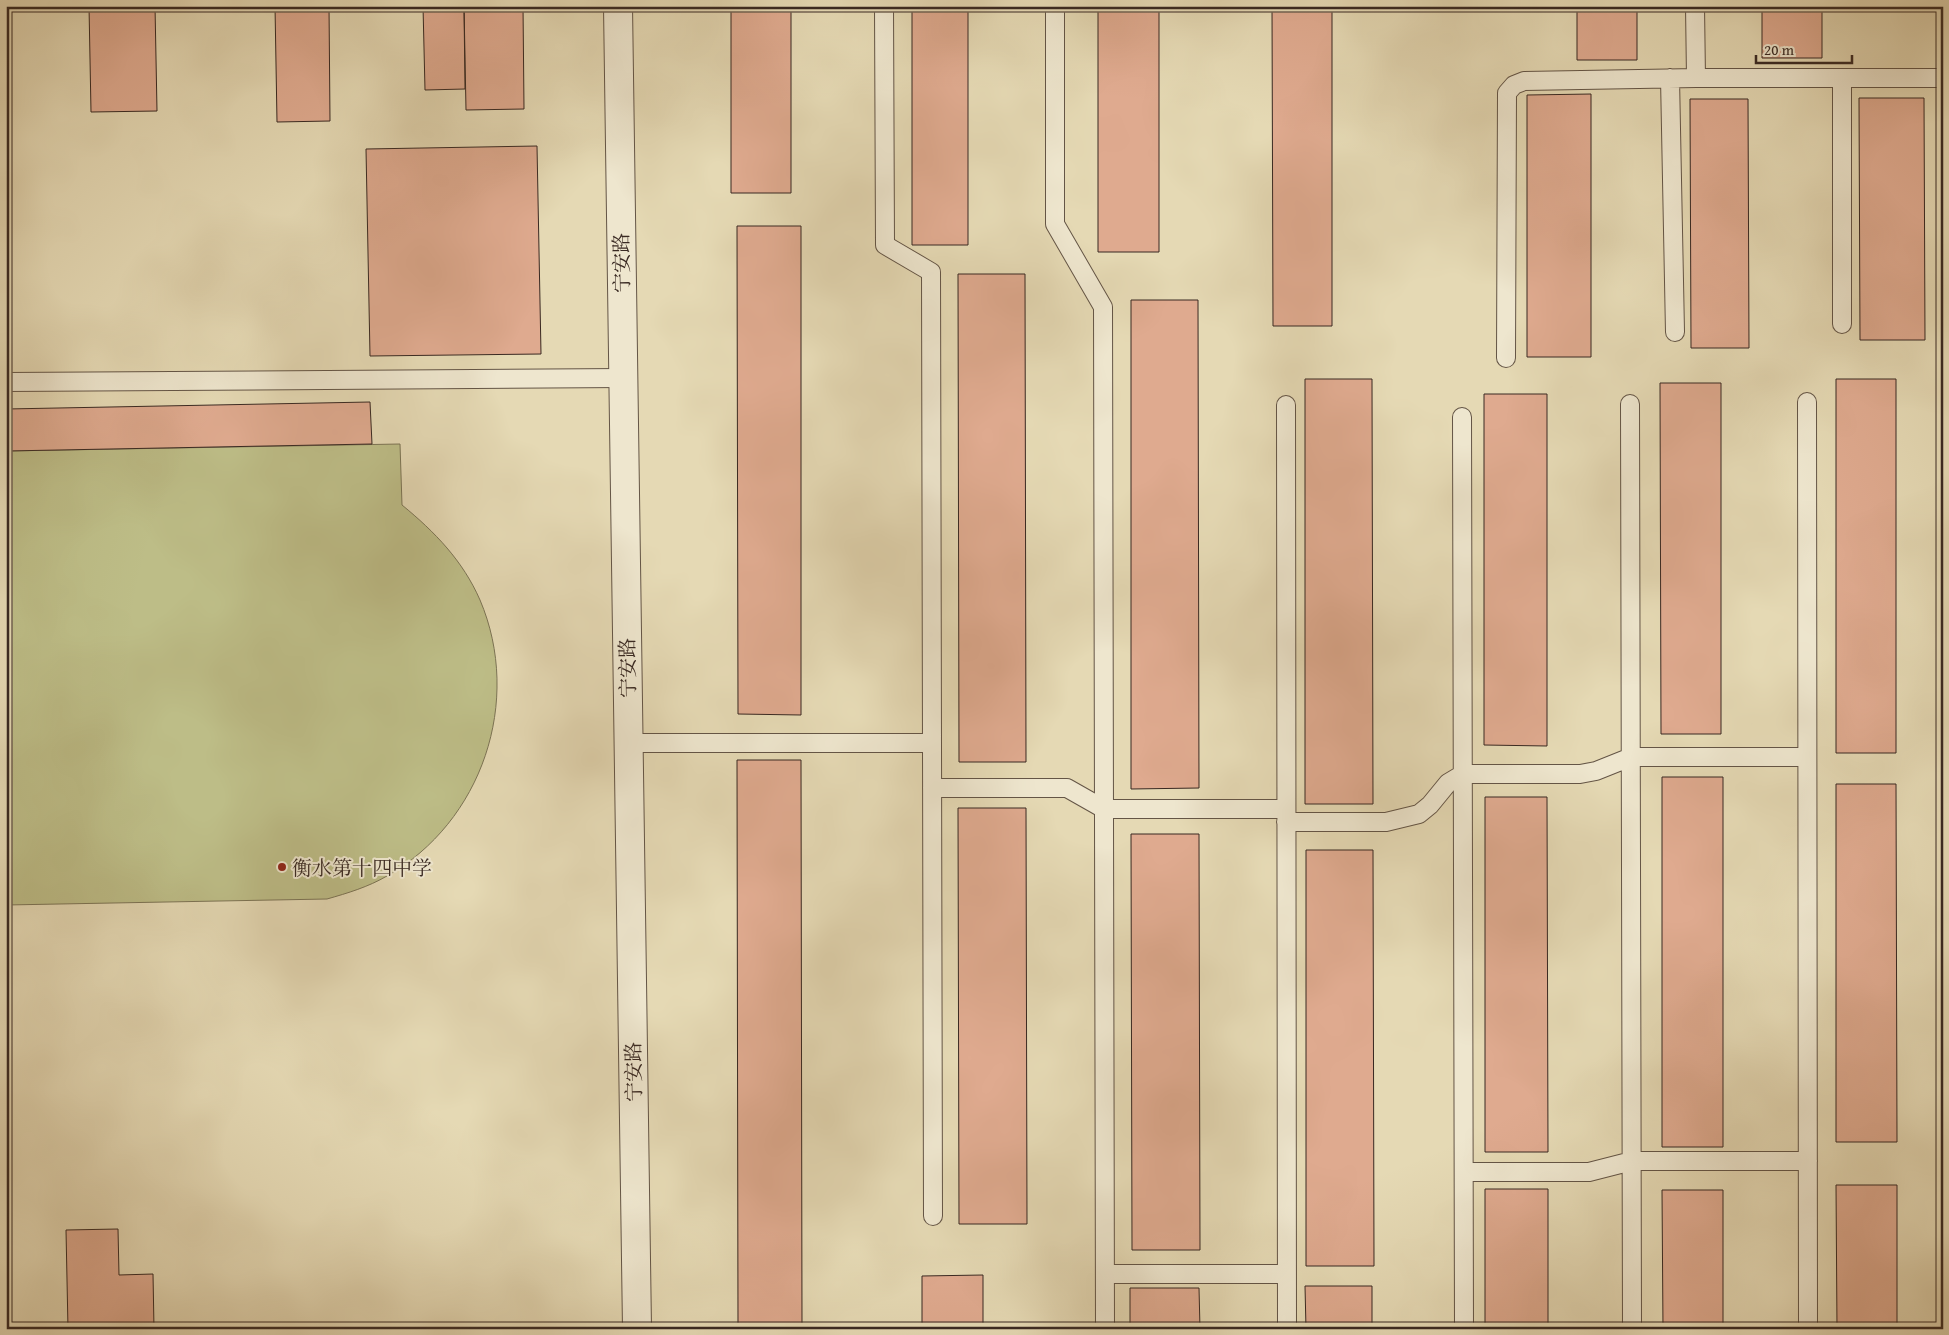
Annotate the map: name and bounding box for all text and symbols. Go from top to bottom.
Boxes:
scale bar [1756,32,1853,64]
text: 20 m [1764,39,1795,60]
street label: 宁安路 [606,233,636,293]
street label: 宁安路 [612,638,642,698]
place label: 衡水第十四中学 [292,853,432,882]
marker: 衡水第十四中学 [276,861,288,873]
street label: 宁安路 [618,1042,648,1102]

